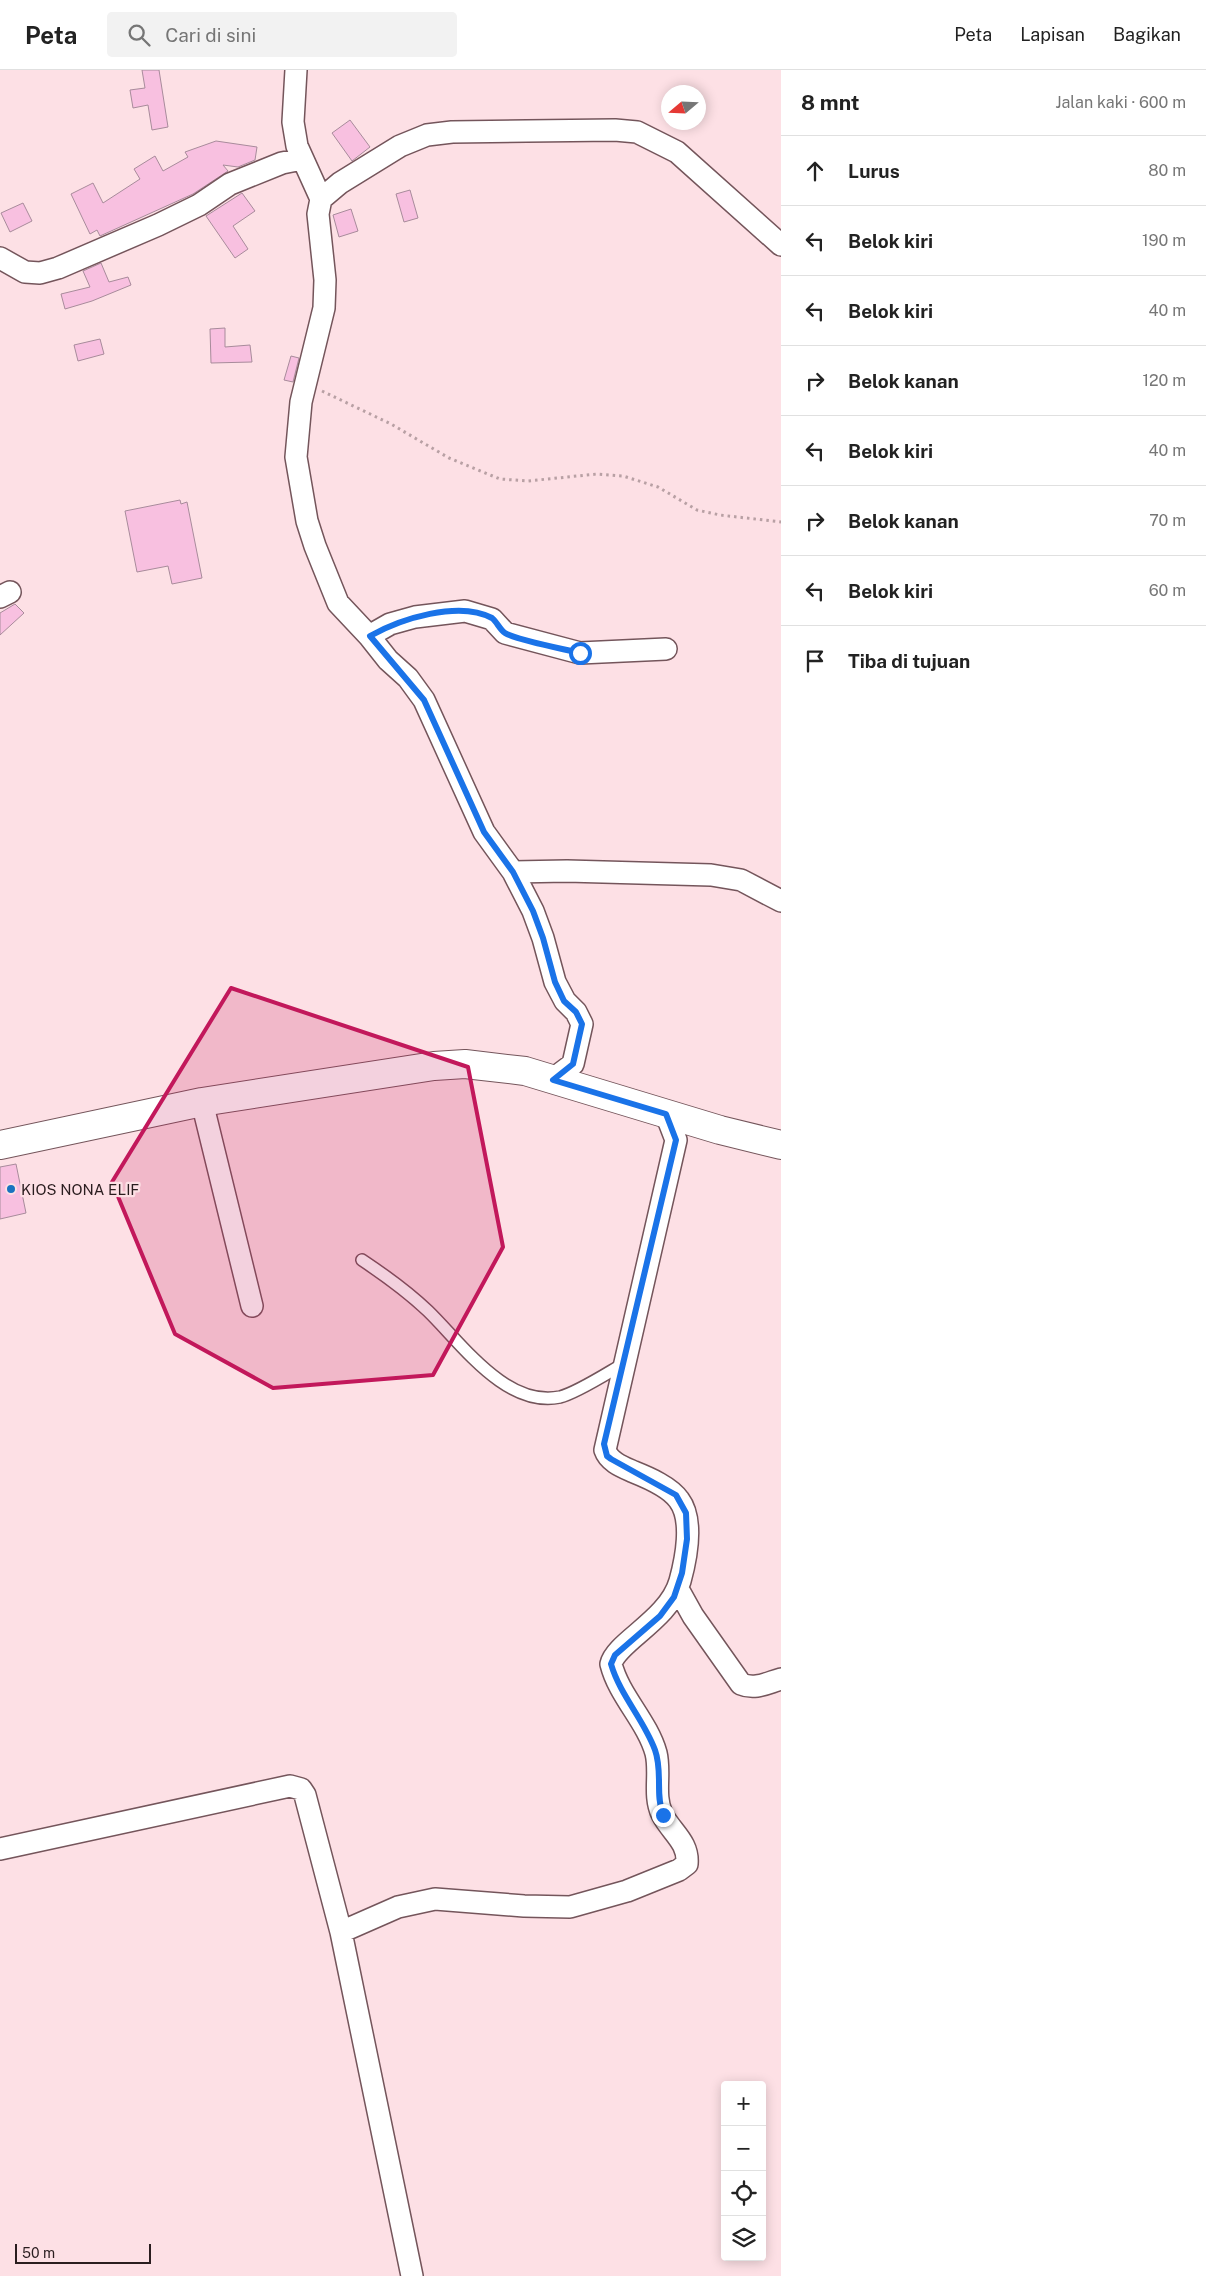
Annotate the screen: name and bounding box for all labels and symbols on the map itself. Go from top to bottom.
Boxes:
north arrow [661,85,706,130]
route start [569,642,592,665]
place label: KIOS NONA ELIF [21,1181,139,1198]
marker: KIOS NONA ELIF [5,1183,17,1195]
route end [652,1804,675,1827]
scale bar [15,2241,151,2264]

